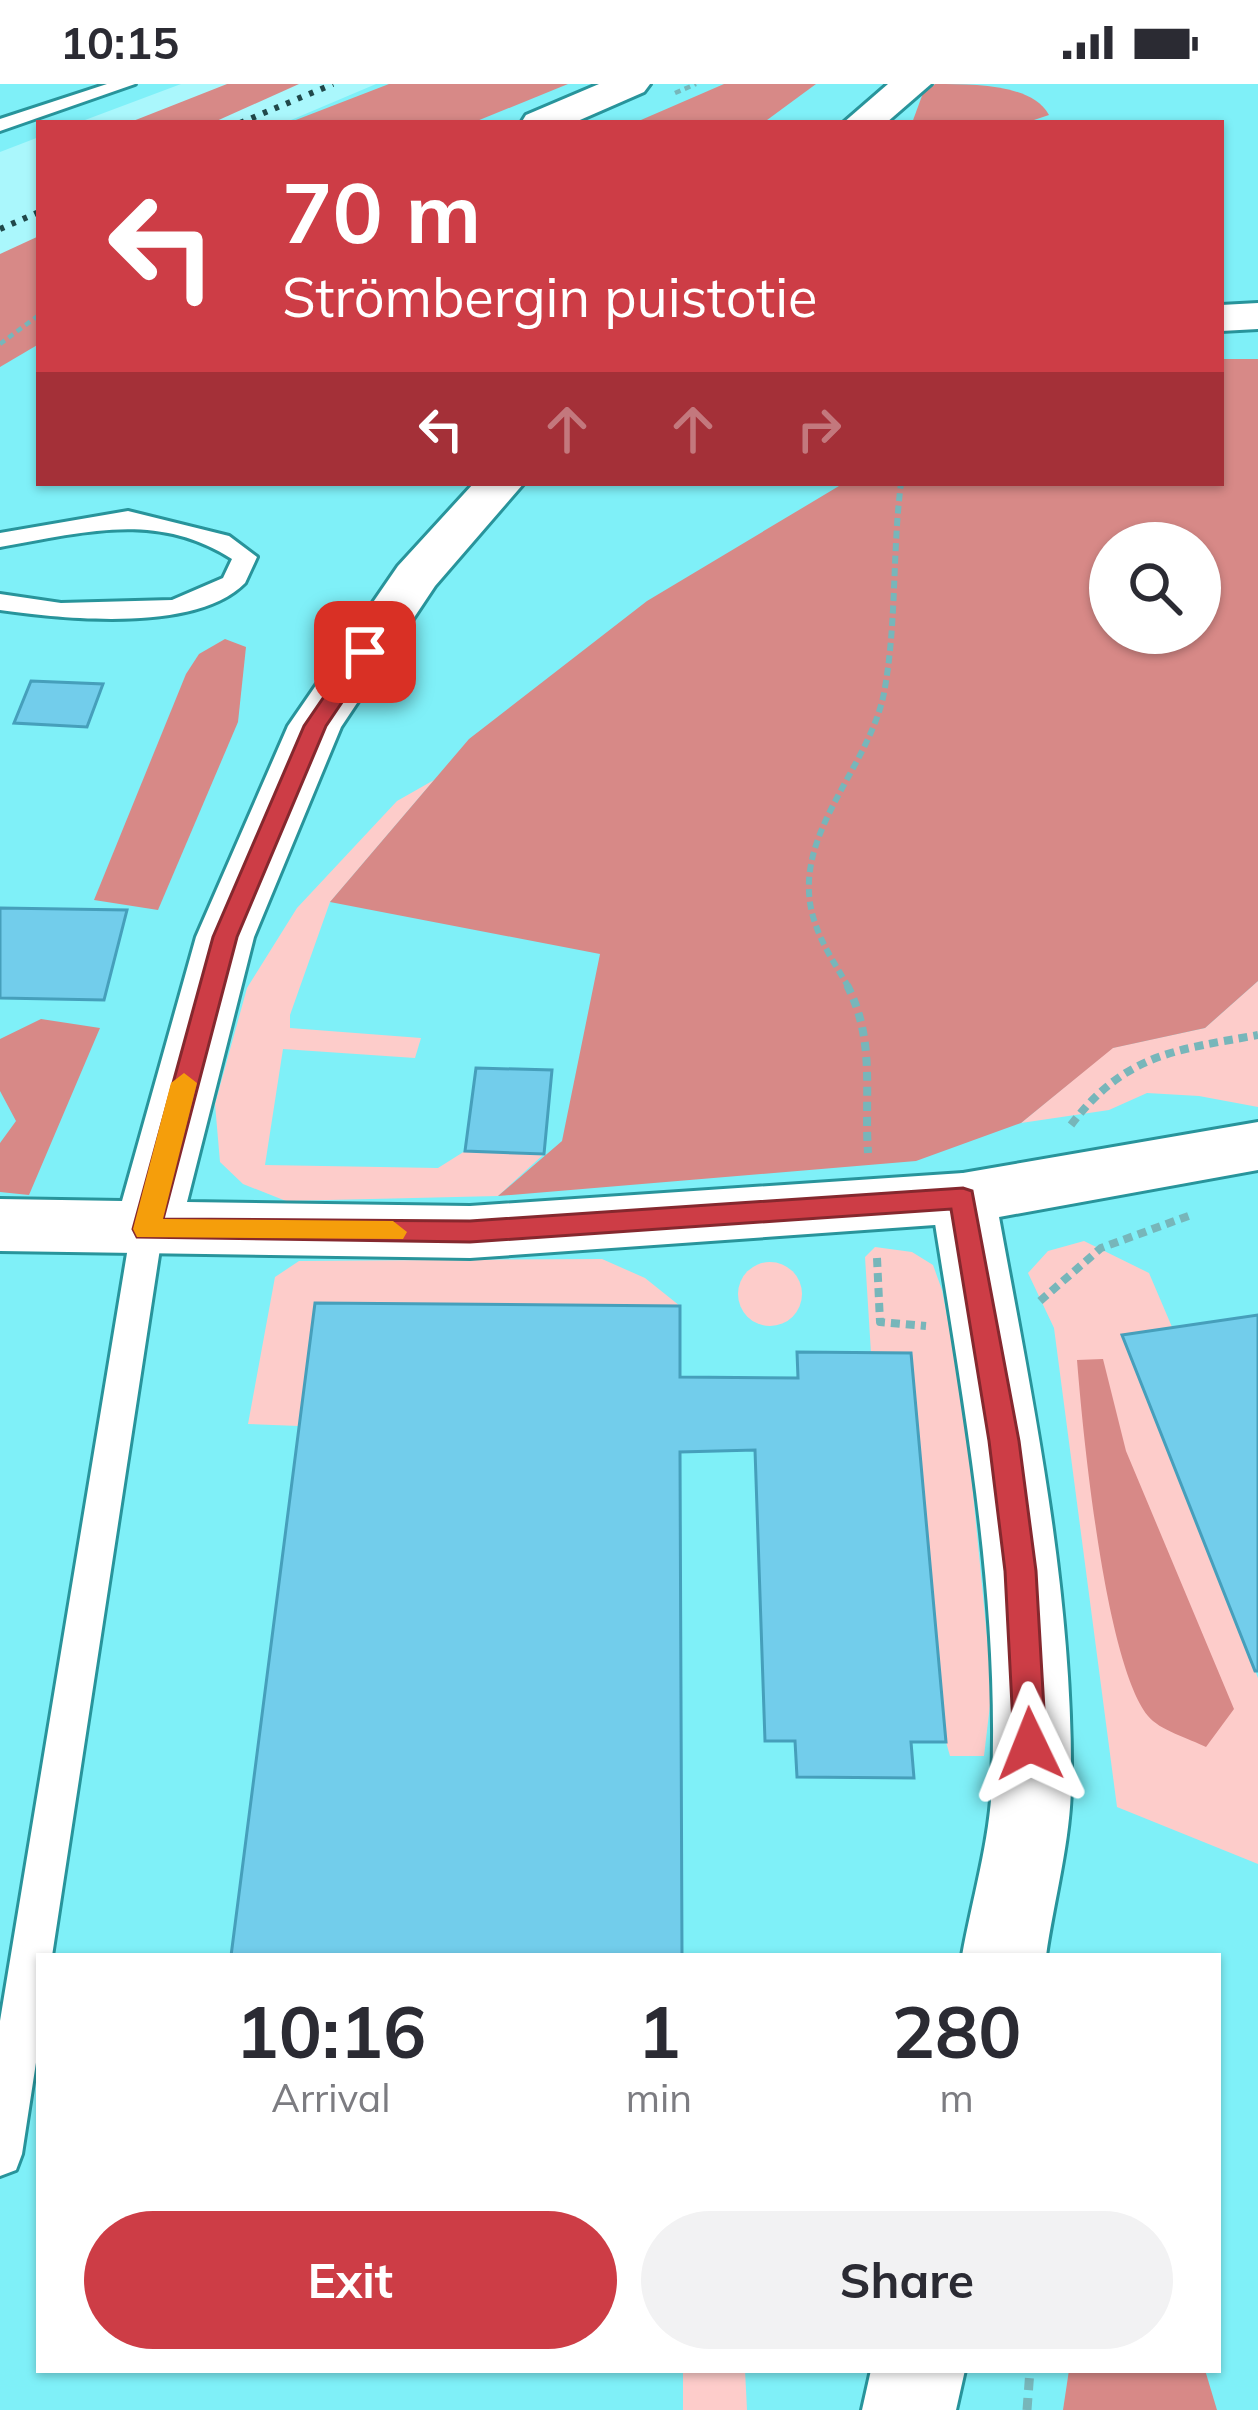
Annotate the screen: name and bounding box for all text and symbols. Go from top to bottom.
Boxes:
text: 10:15 [60,14,179,70]
text: 70 m [282,159,481,264]
icon: left [84,168,240,324]
text: Strömbergin puistotie [282,263,817,331]
icon: left [408,396,474,462]
icon: ahead [534,396,600,462]
icon: ahead [660,396,726,462]
icon: right [786,396,852,462]
map controls [1089,522,1221,654]
button: search [1089,522,1221,654]
pin [314,601,416,703]
icon: arrive [332,619,398,685]
position arrow [967,1681,1093,1807]
text: 10:16 [236,1986,426,2076]
text: 1 [637,1986,681,2076]
text: 280 [892,1986,1021,2076]
text: Arrival [271,2073,391,2122]
text: min [626,2073,692,2122]
text: m [939,2073,974,2122]
button: Exit [84,2211,617,2349]
button: Share [641,2211,1173,2349]

